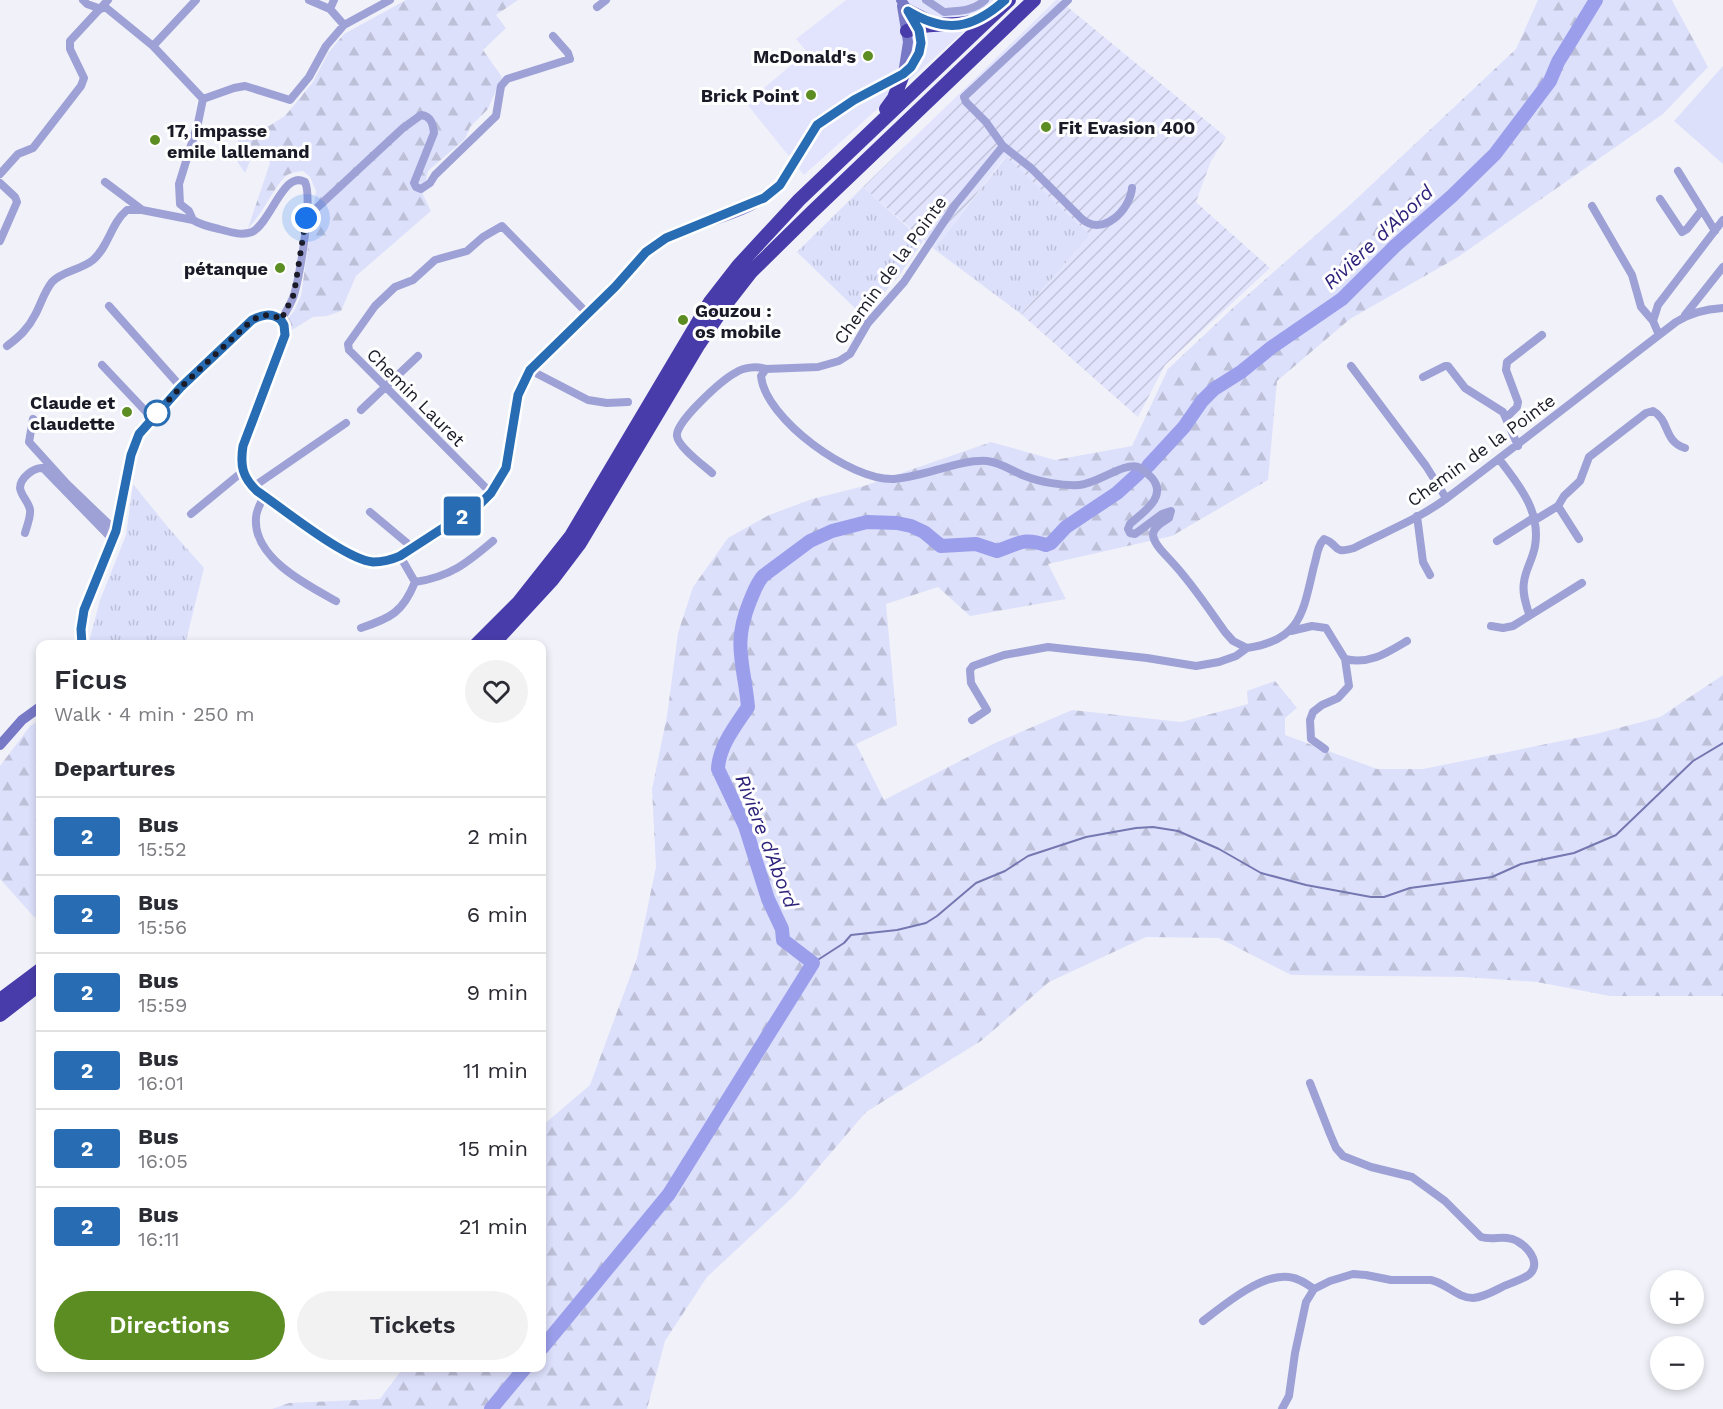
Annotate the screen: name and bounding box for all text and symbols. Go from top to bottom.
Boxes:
place label: McDonald's [753,46,856,67]
marker: McDonald's [861,49,875,63]
place label: Brick Point [701,85,799,106]
marker: Brick Point [804,88,818,102]
place label: Fit Evasion 400 [1058,117,1195,138]
place label: 17, impasse emile lallemand [167,120,310,162]
marker: Fit Evasion 400 [1039,120,1053,134]
marker: 17, impasse emile lallemand [148,133,162,147]
water label: Rivière d'Abord [1318,179,1438,294]
street label: Chemin de la Pointe [829,192,951,348]
your location [291,203,321,233]
place label: pétanque [184,258,268,279]
marker: pétanque [273,261,287,275]
place label: Gouzou : os mobile [695,300,781,342]
marker: Gouzou : os mobile [676,313,690,327]
street label: Chemin Lauret [363,344,470,451]
street label: Chemin de la Pointe [1403,389,1559,511]
place label: Claude et claudette [30,392,115,434]
unlabelled marker [144,400,170,426]
marker: Claude et claudette [120,405,134,419]
line badge: 2 [442,496,482,536]
text: 2 [456,504,468,529]
button: heart [465,660,528,723]
text: Ficus [54,663,127,696]
text: Walk · 4 min · 250 m [54,702,255,726]
text: Departures [54,756,175,781]
water label: Rivière d'Abord [730,771,804,912]
text: Bus [138,812,178,837]
text: 2 [81,824,93,849]
text: 2 min [467,824,528,849]
text: 15:52 [138,837,187,861]
text: Bus [138,890,178,915]
text: 2 [81,902,93,927]
text: 6 min [467,902,528,927]
text: 15:56 [138,915,187,939]
text: Bus [138,968,178,993]
text: 2 [81,980,93,1005]
text: 9 min [466,980,528,1005]
text: 15:59 [138,993,187,1017]
text: Bus [138,1046,178,1071]
text: 2 [81,1058,93,1083]
text: 11 min [463,1058,528,1083]
text: 16:01 [138,1071,184,1095]
text: Bus [138,1124,178,1149]
text: 2 [81,1136,93,1161]
text: 15 min [459,1136,528,1161]
text: 16:05 [138,1149,188,1173]
text: Bus [138,1202,178,1227]
text: 2 [81,1214,93,1239]
text: 21 min [459,1214,528,1239]
text: 16:11 [138,1227,179,1251]
map controls [1650,1270,1704,1390]
button: + [1650,1270,1704,1324]
button: Directions [54,1291,285,1360]
button: Tickets [297,1291,528,1360]
button: − [1650,1336,1704,1390]

